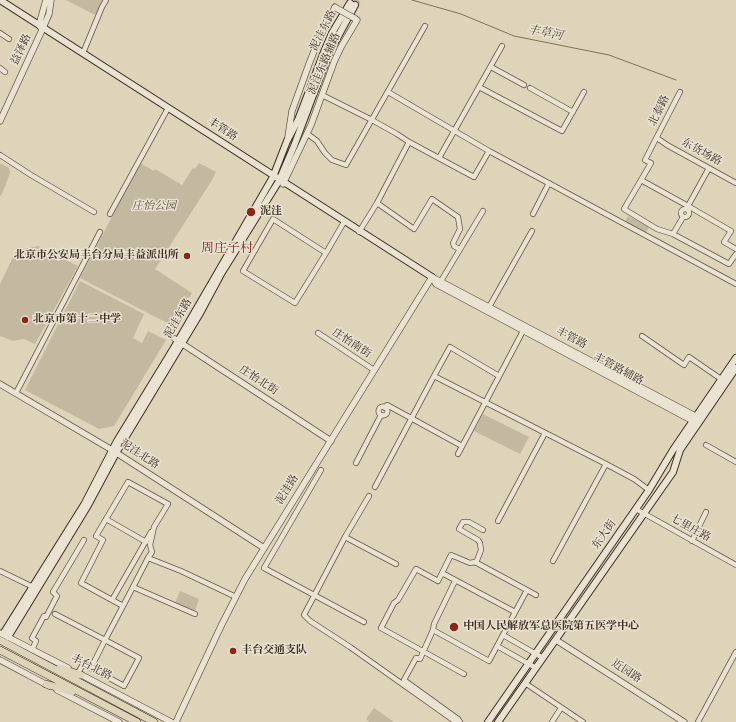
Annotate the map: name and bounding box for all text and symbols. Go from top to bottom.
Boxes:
street label: 泥洼东路 [308,8,340,54]
water label: 丰草河 [526,23,564,45]
street label: 泥洼东路辅路 [306,31,344,97]
street label: 益泽路 [9,32,35,68]
street label: 北泰路 [647,93,673,129]
street label: 丰管路 [205,115,239,145]
street label: 东货场路 [679,137,723,169]
park label: 庄怡公园 [132,200,176,214]
place label: 泥洼 [260,205,282,219]
marker: 泥洼 [245,206,257,218]
district label: 周庄子村 [201,242,253,258]
place label: 北京市公安局丰台分局丰益派出所 [14,249,179,263]
marker: 北京市公安局丰台分局丰益派出所 [182,251,192,261]
street label: 泥洼东路 [162,297,196,341]
place label: 北京市第十二中学 [33,313,121,327]
marker: 北京市第十二中学 [20,315,30,325]
street label: 丰管路 [553,325,589,353]
street label: 庄怡南街 [329,326,373,362]
street label: 丰管路辅路 [591,351,645,389]
street label: 庄怡北街 [236,363,280,399]
street label: 泥洼北路 [117,437,161,473]
street label: 泥洼路 [274,473,302,507]
street label: 七里庄路 [668,513,712,545]
street label: 东大街 [590,518,620,552]
place label: 中国人民解放军总医院第五医学中心 [463,620,639,634]
marker: 中国人民解放军总医院第五医学中心 [448,621,460,633]
place label: 丰台交通支队 [241,644,307,658]
marker: 丰台交通支队 [228,646,238,656]
street label: 丰台北路 [68,652,114,684]
street label: 近园路 [609,657,643,687]

